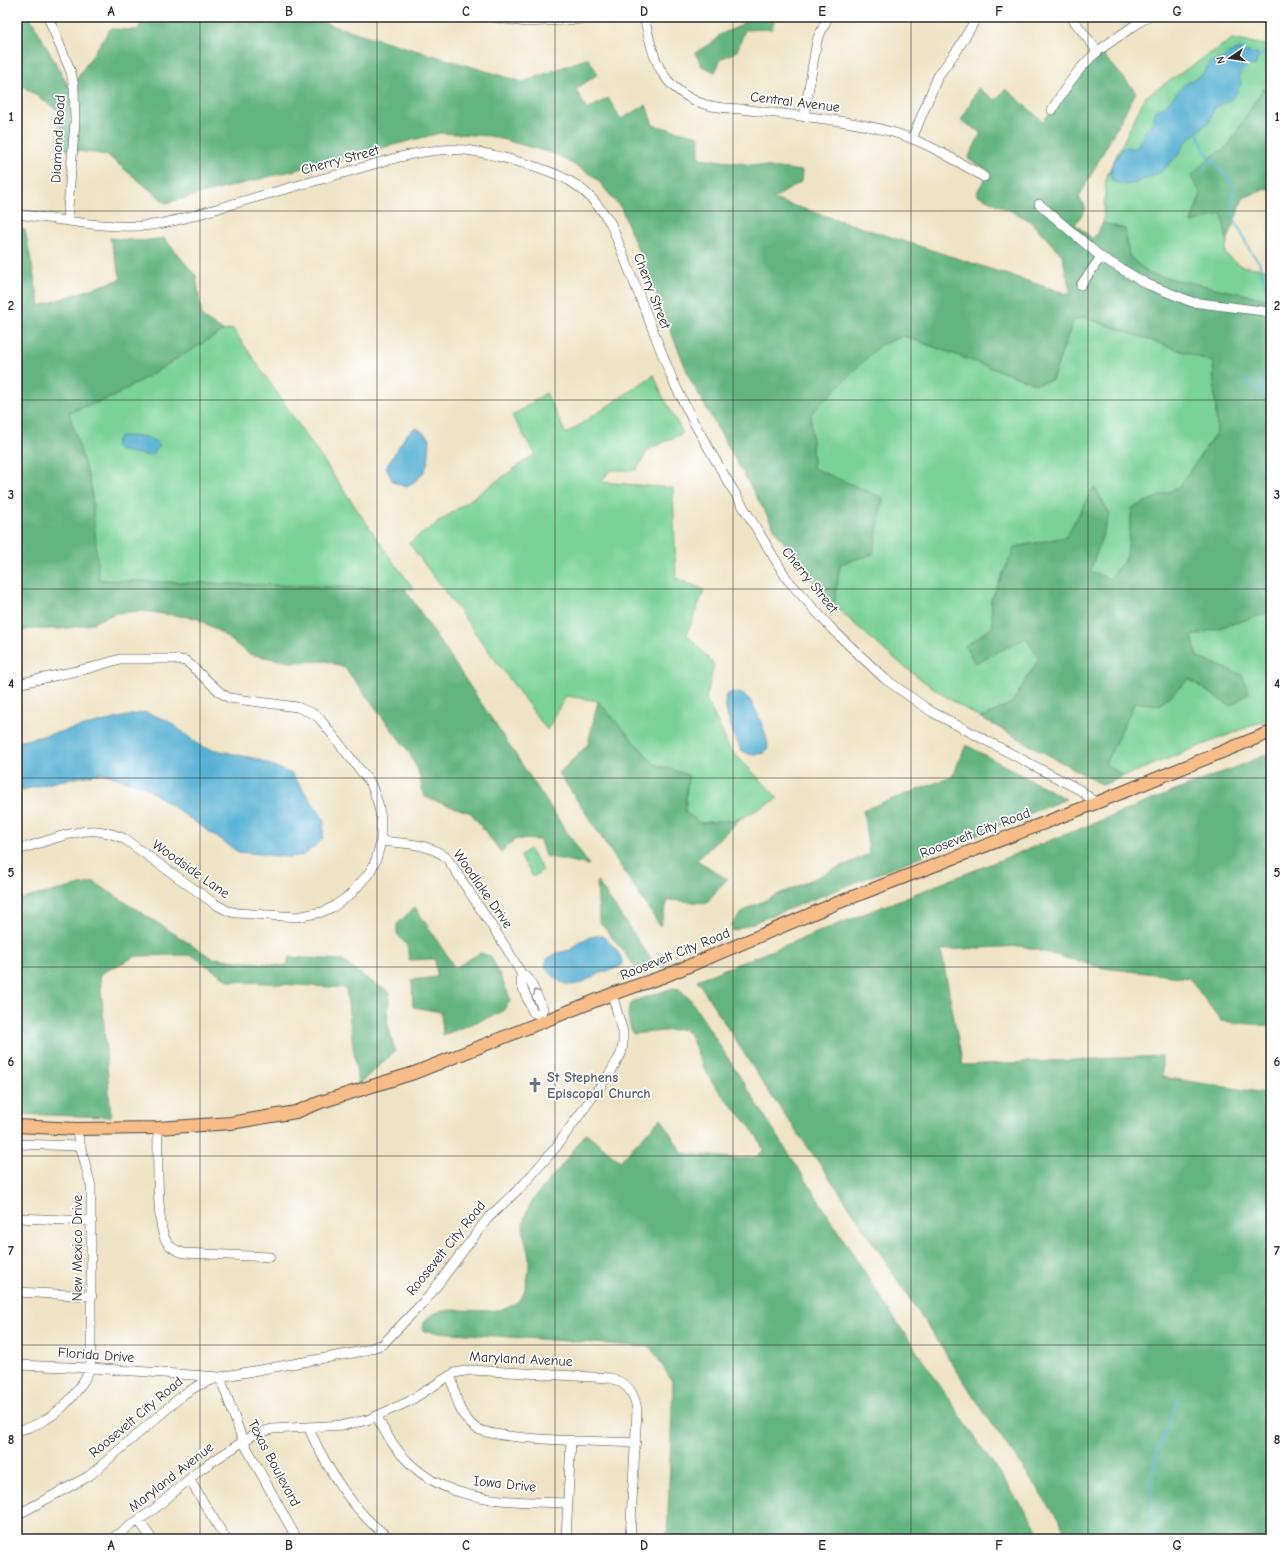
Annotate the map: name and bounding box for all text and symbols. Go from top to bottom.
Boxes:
text: A [107,4,115,19]
text: B [285,4,293,19]
text: C [462,4,470,19]
text: D [640,4,648,19]
text: E [818,4,826,19]
text: F [995,4,1003,19]
text: G [1172,4,1182,19]
north arrow [1210,38,1250,78]
text: N [1214,55,1228,65]
street label: Central Avenue [749,88,841,116]
street label: Diamond Road [47,94,69,184]
text: 1 [8,109,14,124]
text: 1 [1274,109,1280,124]
street label: Cherry Street [299,141,382,179]
street label: Cherry Street [630,251,675,332]
text: 2 [8,298,14,313]
text: 2 [1274,298,1280,313]
text: 3 [8,487,14,502]
text: 3 [1274,487,1280,502]
street label: Cherry Street [778,543,842,617]
text: 4 [8,676,14,691]
text: 4 [1274,676,1280,691]
street label: Roosevelt City Road [917,804,1033,862]
street label: Woodside Lane [149,836,233,902]
street label: Woodlake Drive [450,846,516,932]
text: 5 [8,865,15,880]
text: 5 [1274,865,1281,880]
street label: Roosevelt City Road [618,924,732,984]
one-way arrow [533,989,541,997]
text: 6 [8,1054,15,1069]
text: 6 [1274,1054,1281,1069]
place label: St Stephens Episcopal Church [547,1069,651,1102]
church icon: St Stephens Episcopal Church [526,1076,544,1094]
street label: New Mexico Drive [69,1195,86,1301]
street label: Roosevelt City Road [403,1197,489,1299]
text: 7 [8,1243,14,1258]
text: 7 [1274,1243,1280,1258]
street label: Florida Drive [57,1344,135,1366]
street label: Maryland Avenue [469,1348,573,1370]
street label: Roosevelt City Road [86,1373,186,1461]
street label: Texas Boulevard [244,1417,304,1509]
text: 8 [8,1432,14,1447]
text: 8 [1274,1432,1280,1447]
street label: Maryland Avenue [125,1438,217,1516]
street label: Iowa Drive [473,1472,537,1496]
text: A [107,1538,115,1553]
text: B [285,1538,293,1553]
text: C [462,1538,470,1553]
text: D [640,1538,648,1553]
text: E [818,1538,826,1553]
text: F [995,1538,1003,1553]
text: G [1172,1538,1182,1553]

